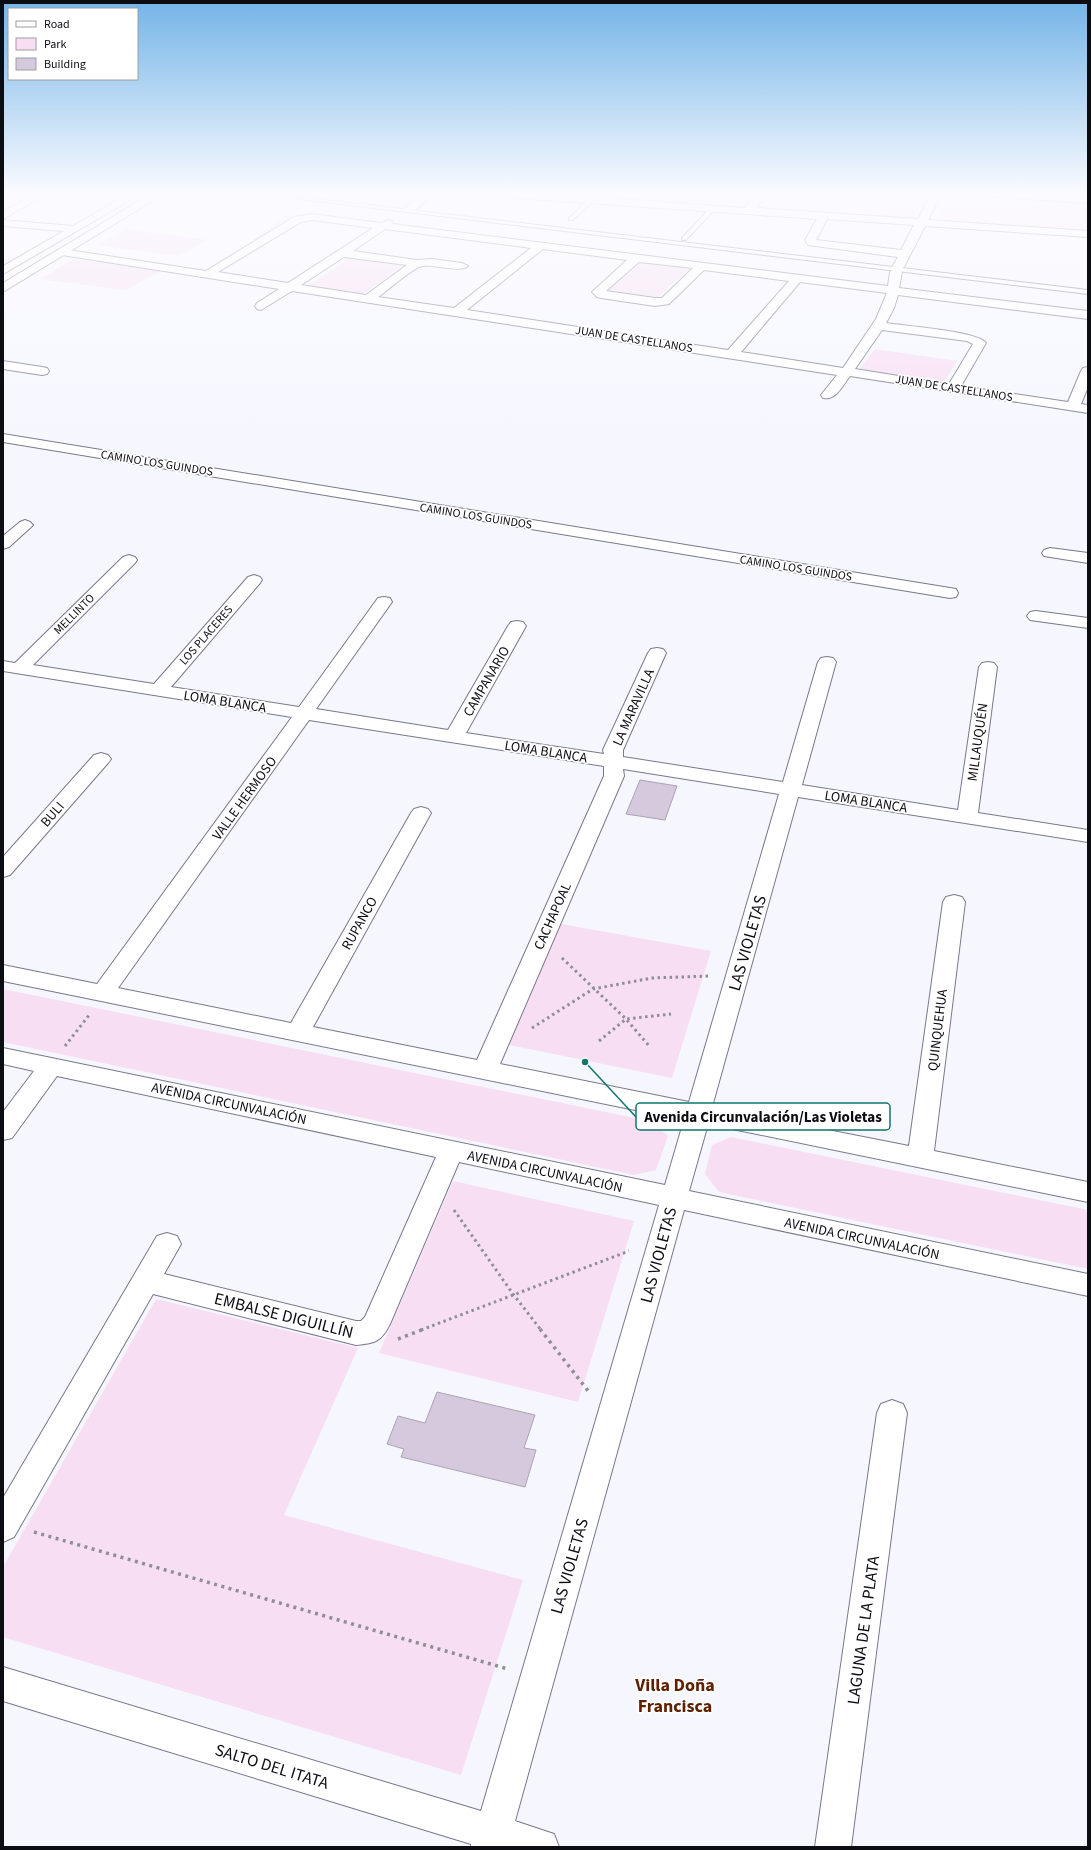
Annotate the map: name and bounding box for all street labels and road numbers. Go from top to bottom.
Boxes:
street label: JUAN DE CASTELLANOS [574,322,694,357]
street label: JUAN DE CASTELLANOS [894,371,1014,406]
street label: CAMINO LOS GUINDOS [100,446,214,481]
street label: CAMINO LOS GUINDOS [419,499,533,534]
street label: CAMINO LOS GUINDOS [739,551,853,586]
street label: MELLINTO [50,590,99,639]
street label: LOS PLACERES [176,602,237,669]
street label: CAMPANARIO [459,643,515,720]
street label: LA MARAVILLA [608,665,660,749]
street label: LOMA BLANCA [182,686,268,718]
street label: MILLAUQUÉN [963,702,993,782]
street label: LOMA BLANCA [503,736,589,768]
street label: VALLE HERMOSO [208,753,282,845]
street label: LOMA BLANCA [823,786,909,818]
street label: BULI [36,798,69,832]
street label: CACHAPOAL [529,879,577,953]
street label: RUPANCO [337,893,383,954]
street label: LAS VIOLETAS [723,893,773,994]
street label: QUINQUEHUA [923,988,953,1072]
street label: AVENIDA CIRCUNVALACIÓN [149,1078,308,1130]
street label: AVENIDA CIRCUNVALACIÓN [465,1146,624,1198]
street label: LAS VIOLETAS [635,1205,683,1306]
street label: AVENIDA CIRCUNVALACIÓN [782,1213,941,1265]
street label: EMBALSE DIGUILLÍN [212,1287,356,1345]
street label: LAS VIOLETAS [545,1516,595,1617]
street label: LAGUNA DE LA PLATA [842,1553,886,1706]
street label: SALTO DEL ITATA [212,1738,332,1796]

